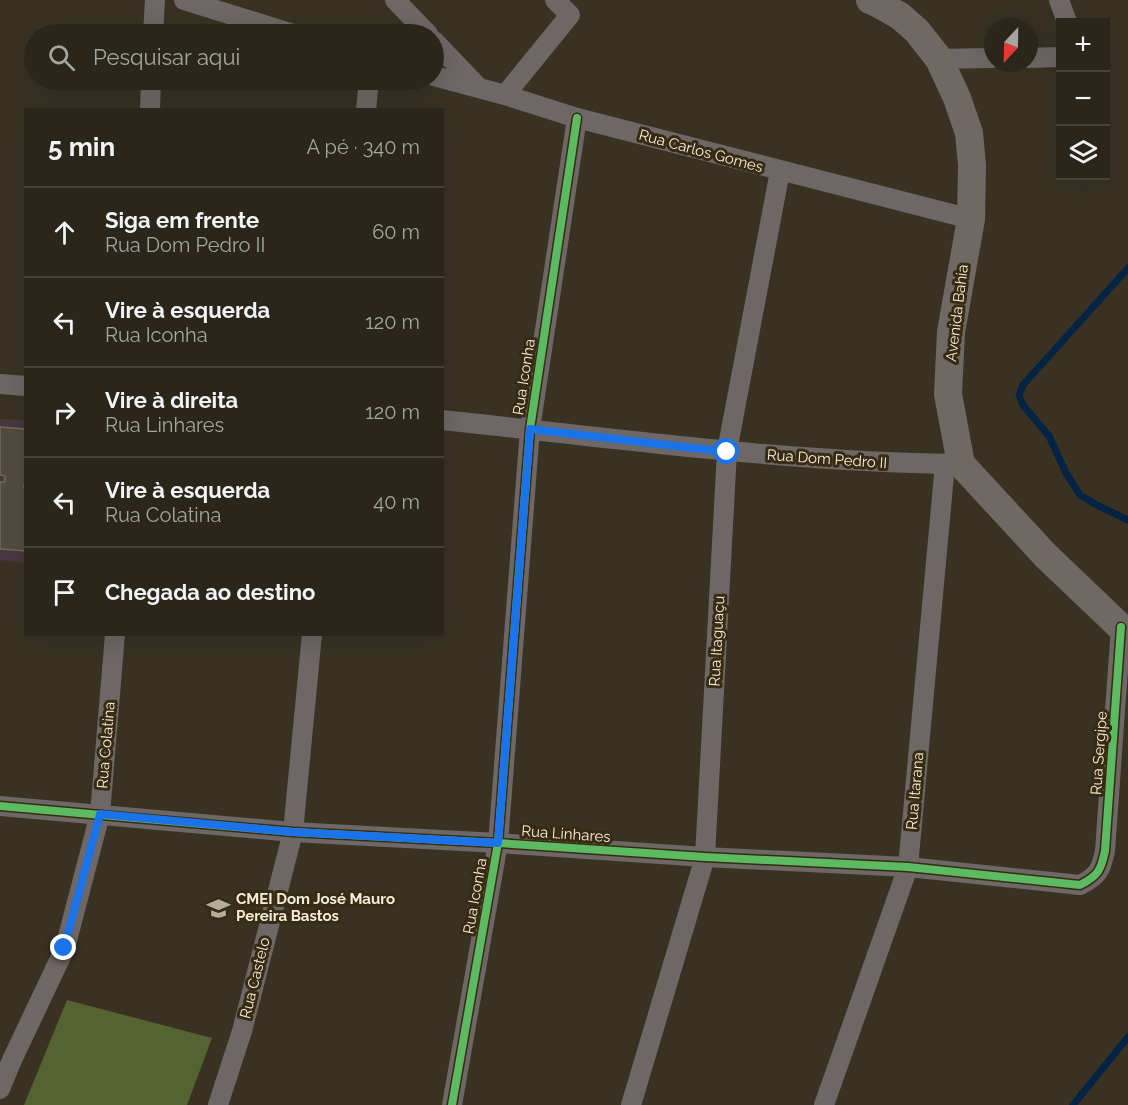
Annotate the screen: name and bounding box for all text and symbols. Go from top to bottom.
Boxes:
north arrow [984,18,1038,72]
map controls [1056,18,1110,180]
button: + [1056,18,1110,72]
search box [24,24,444,90]
icon: search [45,41,78,74]
text: Pesquisar aqui [93,44,240,70]
button: − [1056,72,1110,126]
street label: Rua Carlos Gomes [637,126,765,176]
button: layers [1056,126,1110,180]
text: 5 min [48,132,115,162]
text: A pé · 340 m [307,135,420,159]
text: Siga em frente [105,207,259,233]
icon: ahead [48,216,81,249]
text: 60 m [372,220,420,244]
text: Rua Dom Pedro II [105,233,266,257]
street label: Avenida Bahia [942,263,972,363]
text: Vire à esquerda [105,297,270,323]
icon: left [48,306,81,339]
text: 120 m [365,310,420,334]
text: Rua Iconha [105,323,208,347]
street label: Rua Iconha [509,338,539,416]
text: Vire à direita [105,387,238,413]
icon: right [48,396,81,429]
text: 120 m [365,400,420,424]
text: Rua Linhares [105,413,224,437]
route start [713,438,739,464]
street label: Rua Dom Pedro II [766,446,888,472]
text: Vire à esquerda [105,477,270,503]
icon: left [48,486,81,519]
text: 40 m [373,490,420,514]
text: Rua Colatina [105,503,221,527]
icon: arrive [48,576,81,609]
text: Chegada ao destino [105,579,315,605]
street label: Rua Itaguaçu [706,595,728,687]
street label: Rua Colatina [93,701,119,789]
street label: Rua Sergipe [1087,710,1111,796]
street label: Rua Itarana [903,751,927,831]
street label: Rua Linhares [521,822,611,846]
street label: Rua Iconha [459,857,491,935]
place label: CMEI Dom José Mauro Pereira Bastos [236,890,395,925]
school or university icon: CMEI Dom José Mauro Pereira Bastos [205,895,231,921]
route end [50,934,76,960]
street label: Rua Castelo [236,935,274,1020]

